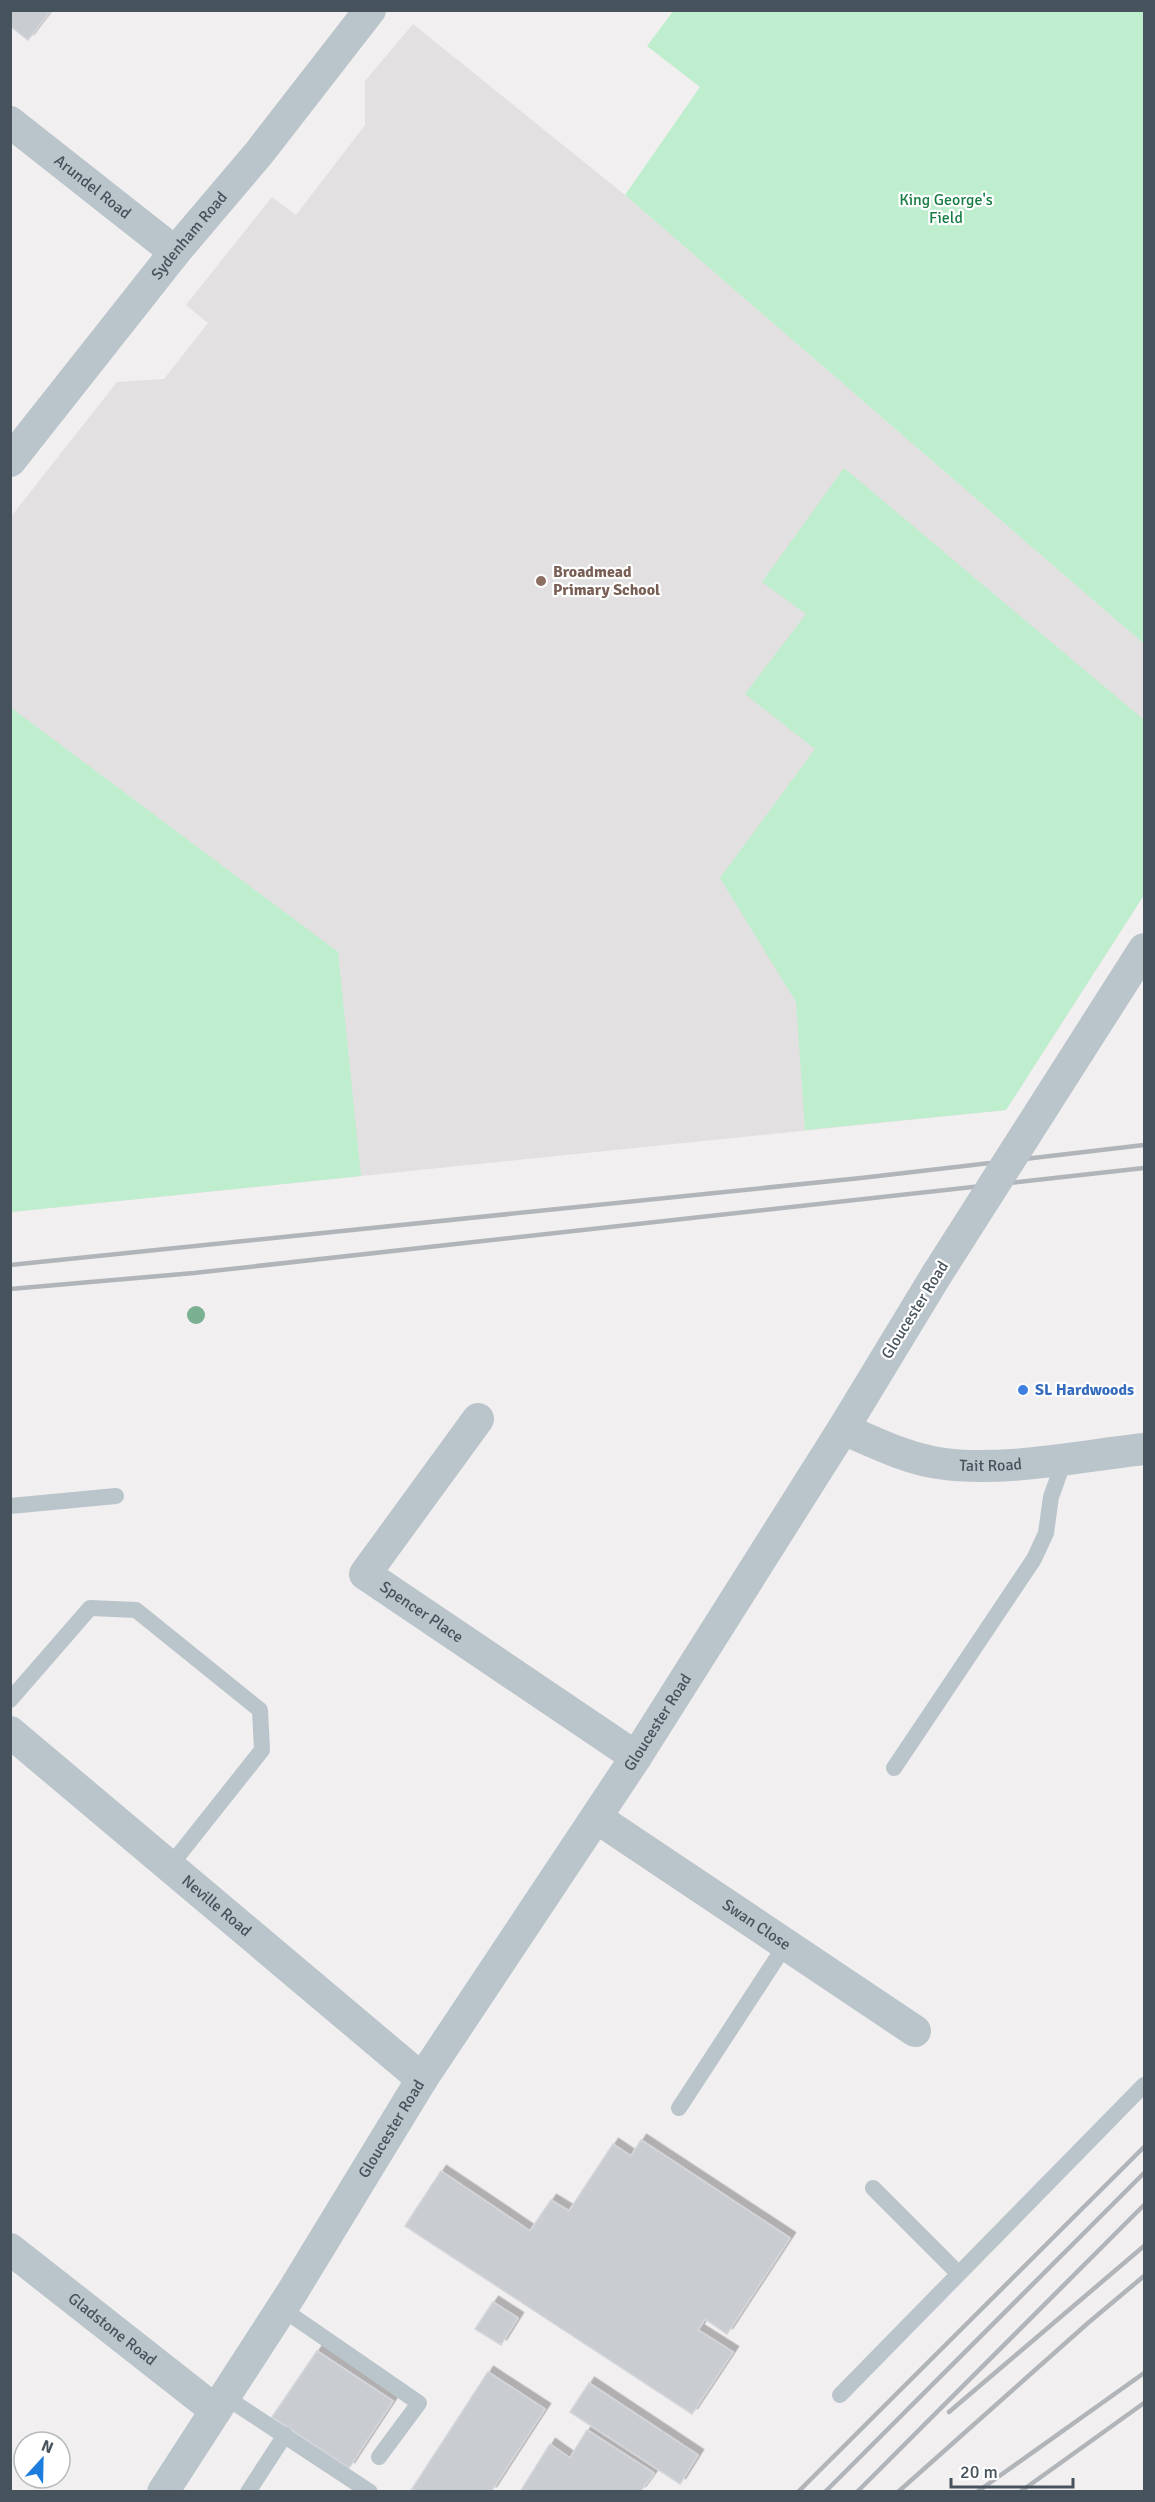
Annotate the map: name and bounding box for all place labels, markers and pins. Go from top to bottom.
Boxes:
place label: Broadmead Primary School [553,562,660,600]
marker: Broadmead Primary School [534,574,548,588]
place label: SL Hardwoods [1035,1380,1134,1400]
marker: SL Hardwoods [1016,1383,1030,1397]

